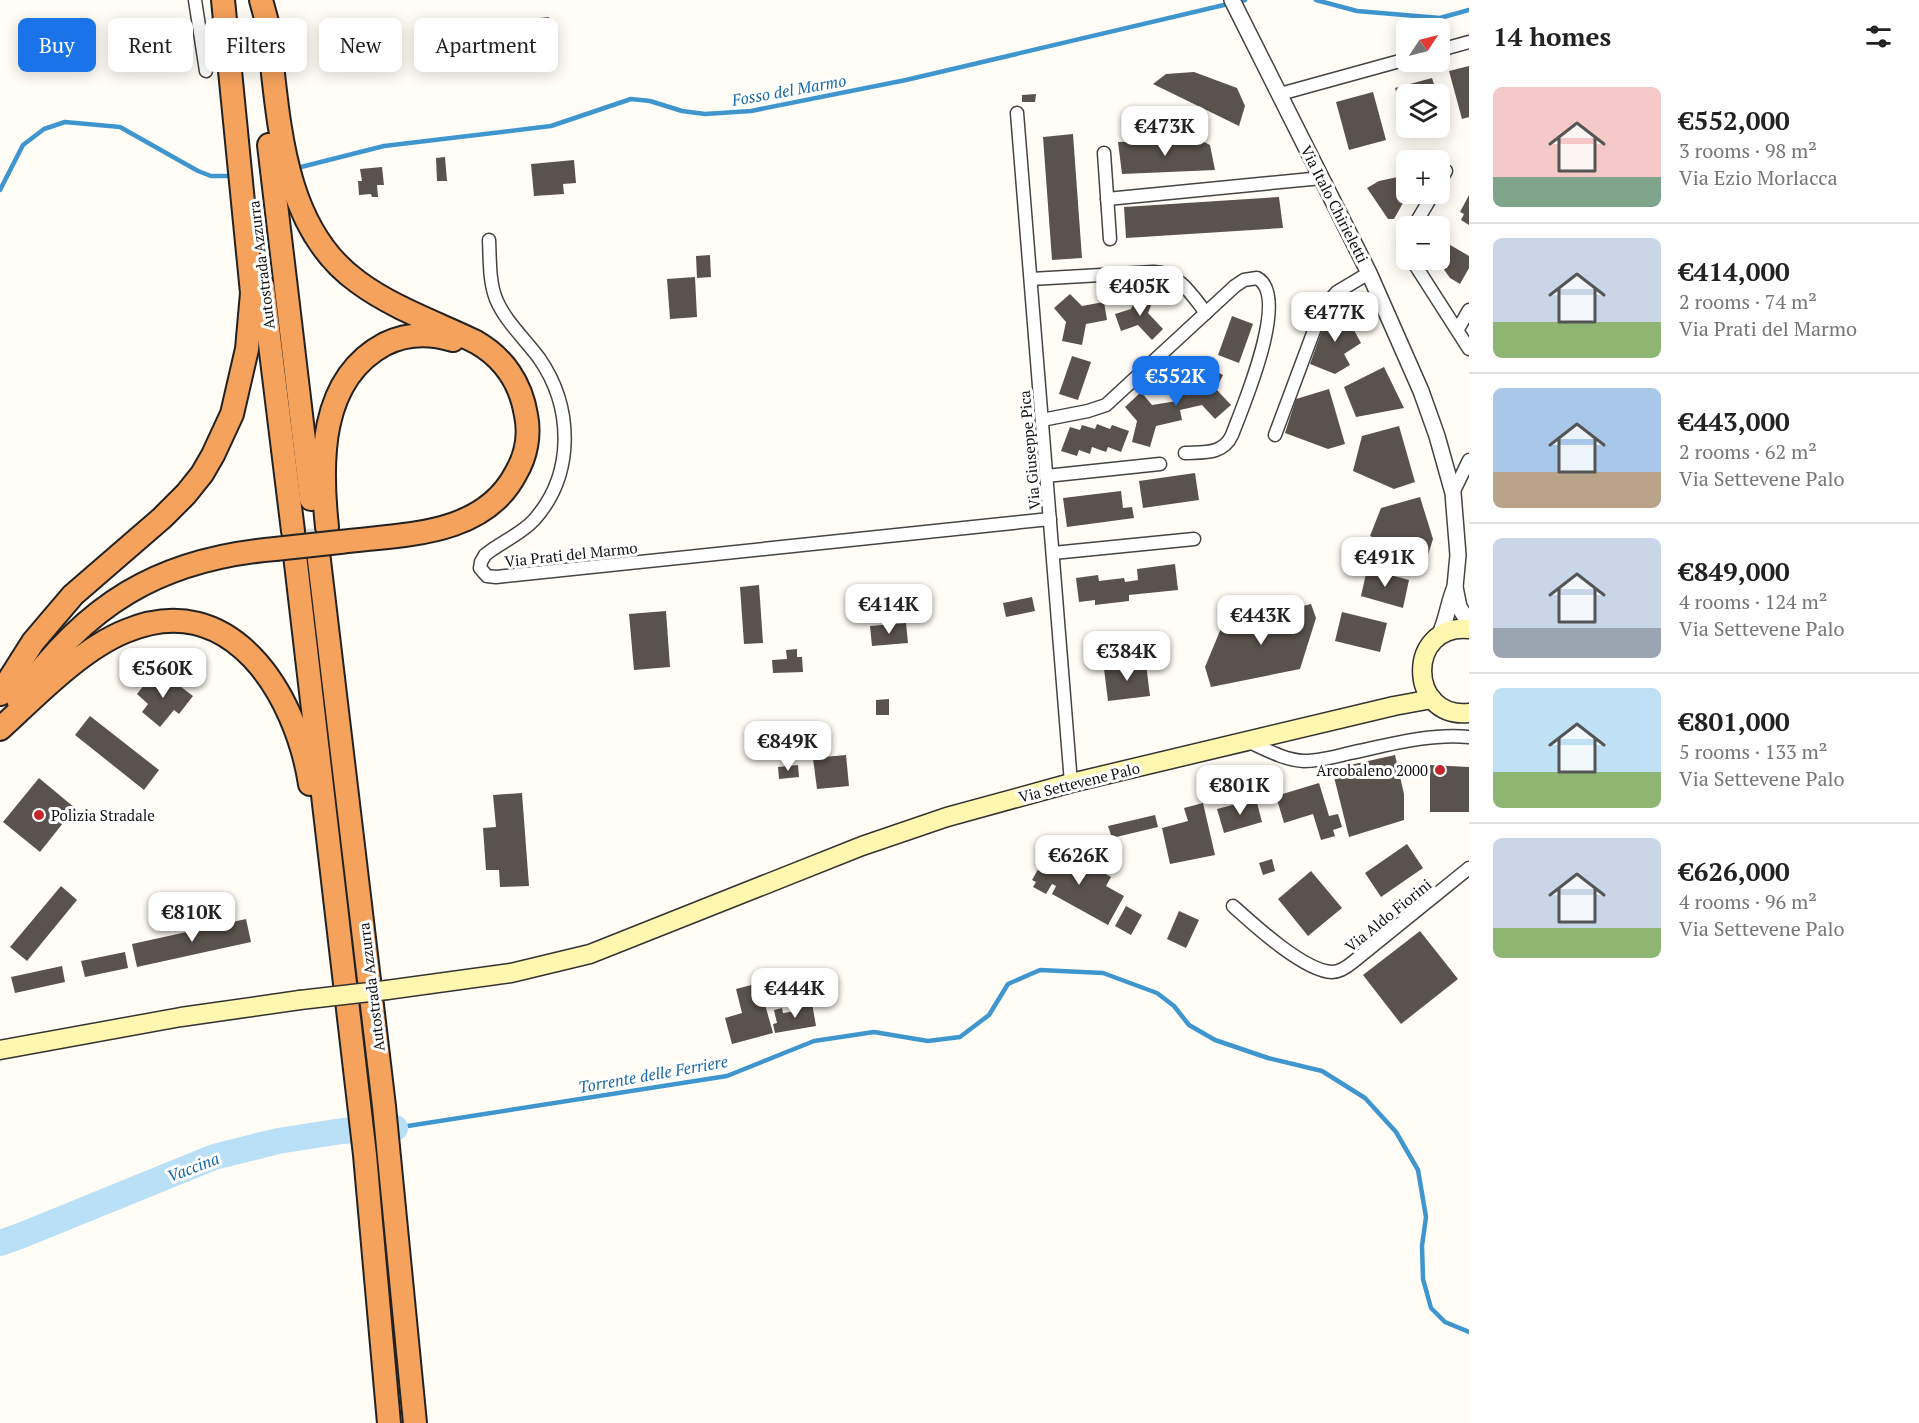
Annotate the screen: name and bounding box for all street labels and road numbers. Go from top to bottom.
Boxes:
street label: Via Italo Chirieletti [1297,142,1373,266]
street label: Autostrada Azzurra [243,199,279,331]
street label: Via Giuseppe Pica [1014,389,1044,510]
street label: Via Prati del Marmo [504,537,638,571]
street label: Via Settevene Palo [1016,757,1142,807]
street label: Via Aldo Fiorini [1341,874,1435,956]
street label: Autostrada Azzurra [353,921,389,1053]

